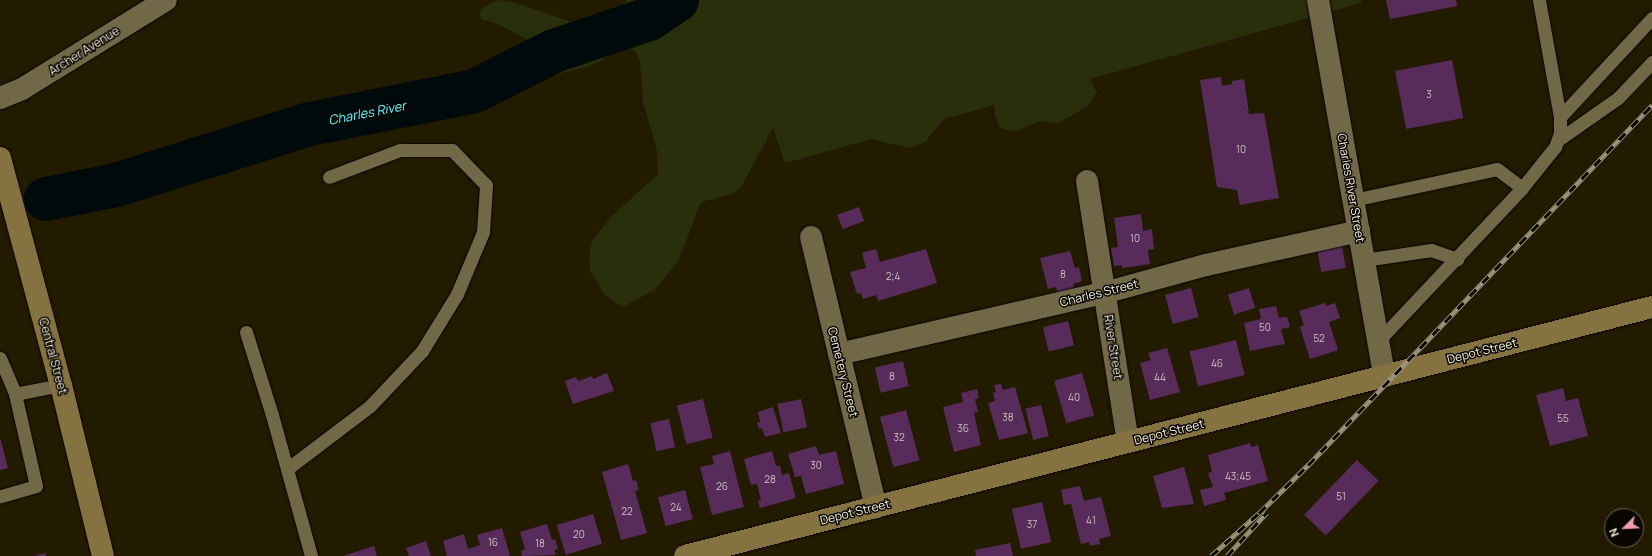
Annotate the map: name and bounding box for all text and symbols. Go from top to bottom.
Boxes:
street label: Archer Avenue [46,24,122,78]
house number: 3 [1426,89,1432,101]
water label: Charles River [327,98,407,128]
street label: Charles River Street [1334,132,1368,244]
house number: 10 [1236,144,1246,156]
house number: 10 [1130,233,1140,245]
house number: 8 [1060,269,1066,281]
house number: 2;4 [886,271,900,283]
street label: Charles Street [1058,276,1140,310]
street label: River Street [1101,314,1125,380]
street label: Central Street [36,316,70,396]
house number: 50 [1259,322,1271,334]
street label: Cemetery Street [825,325,861,419]
house number: 52 [1313,333,1325,345]
street label: Depot Street [1446,335,1518,367]
house number: 46 [1211,358,1223,370]
house number: 8 [889,371,895,383]
house number: 44 [1154,372,1166,384]
house number: 40 [1068,392,1080,404]
house number: 38 [1002,412,1014,424]
house number: 55 [1557,413,1569,425]
street label: Depot Street [1133,416,1205,448]
house number: 36 [957,423,969,435]
house number: 32 [893,432,905,444]
house number: 30 [810,460,822,472]
house number: 43;45 [1225,471,1251,483]
house number: 28 [764,474,776,486]
house number: 26 [716,481,728,493]
house number: 51 [1336,491,1346,503]
street label: Depot Street [819,496,891,528]
house number: 24 [670,502,682,514]
house number: 22 [621,506,633,518]
north arrow [1604,508,1644,548]
house number: 41 [1086,515,1096,527]
house number: 37 [1027,519,1037,531]
text: N [1605,526,1622,539]
house number: 20 [573,529,585,541]
house number: 16 [488,537,498,549]
house number: 18 [535,538,545,550]

